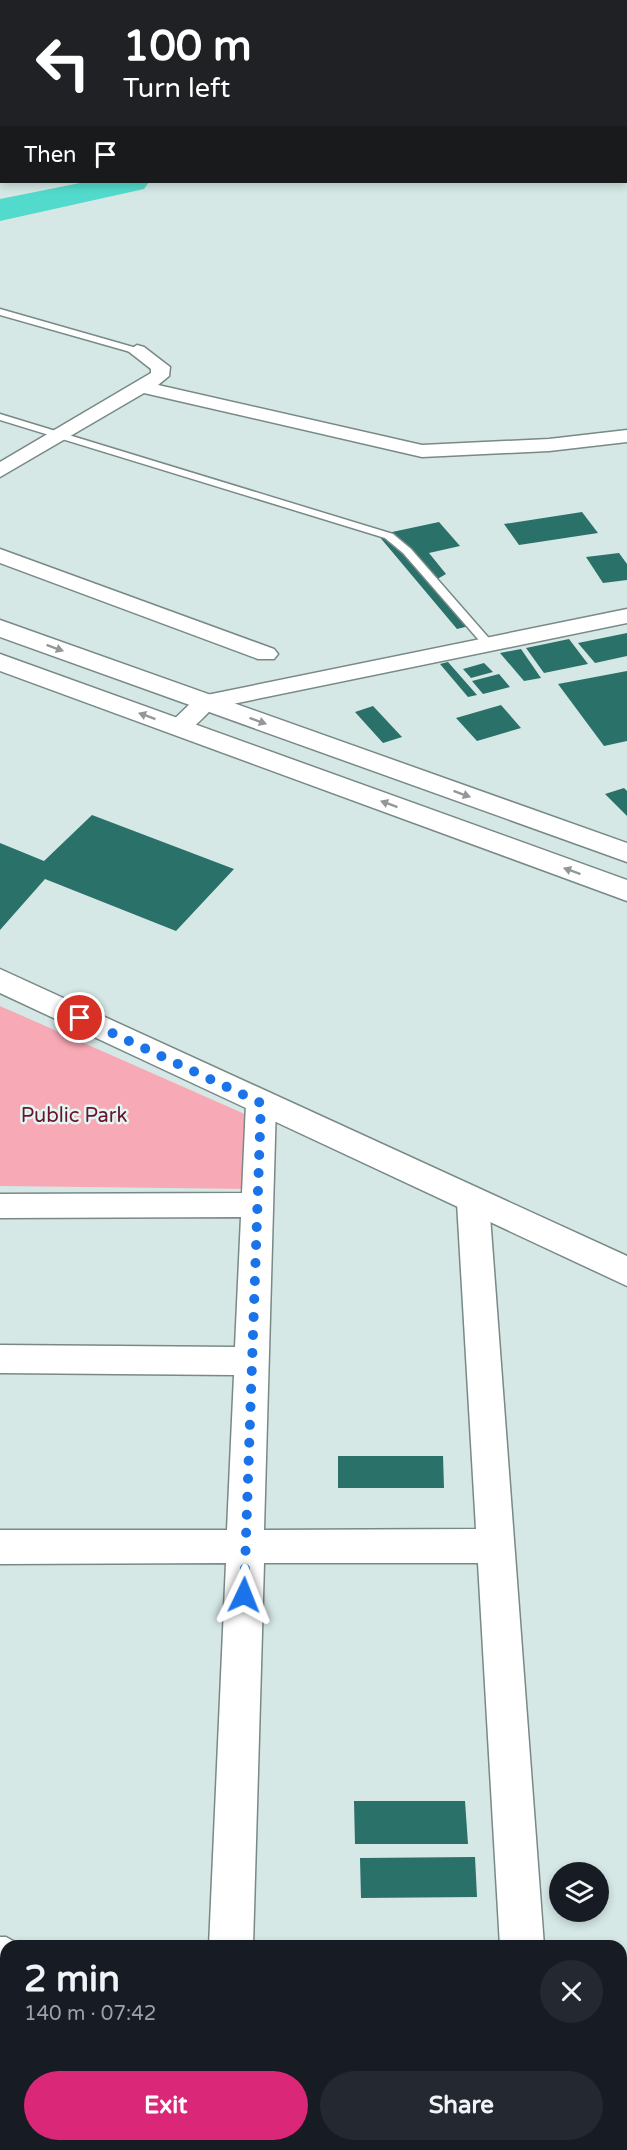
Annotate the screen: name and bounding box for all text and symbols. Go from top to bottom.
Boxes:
text: 100 m [123,21,252,72]
icon: left [24,24,102,102]
text: Turn left [123,72,230,105]
icon: arrive [89,138,122,171]
text: Then [24,142,77,168]
one-way arrow [46,643,64,653]
one-way arrow [137,710,155,720]
one-way arrow [249,716,267,726]
one-way arrow [453,789,471,799]
one-way arrow [380,799,398,808]
one-way arrow [563,866,581,875]
pin [54,992,105,1043]
icon: arrive [63,1001,96,1034]
park label: Public Park [21,1104,127,1128]
position arrow [212,1563,276,1627]
map controls [549,1862,609,1922]
button: layers [549,1862,609,1922]
text: 2 min [24,1958,120,2001]
button: close [540,1960,603,2023]
text: 140 m · 07:42 [24,2002,156,2026]
button: Exit [24,2071,308,2140]
button: Share [320,2071,603,2140]

